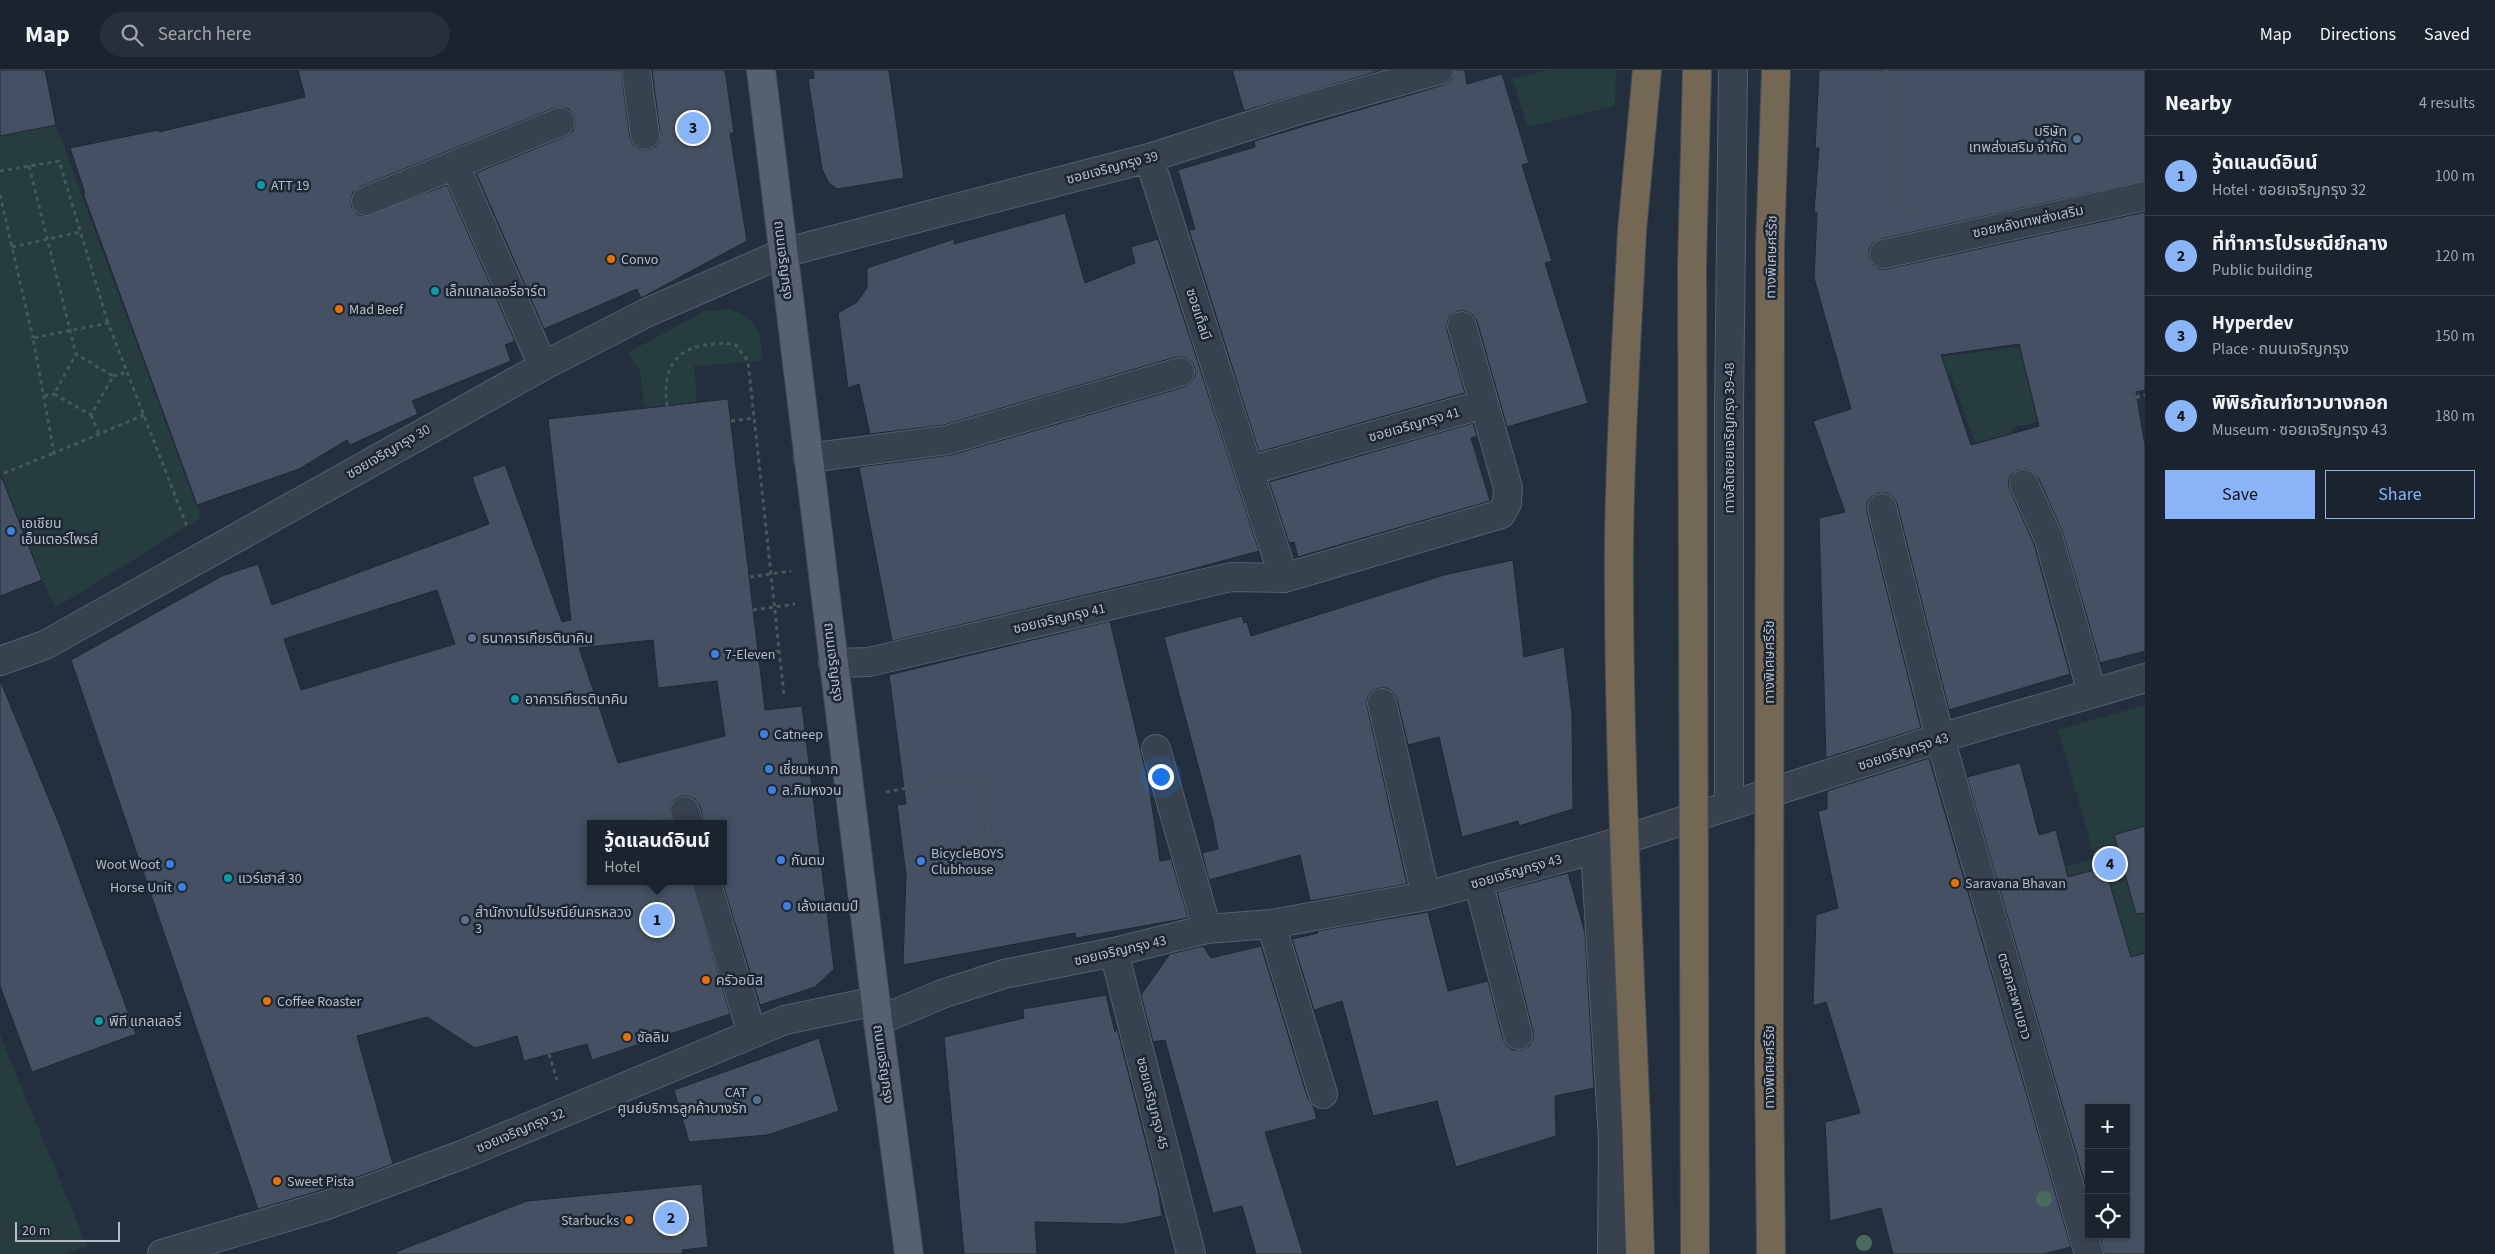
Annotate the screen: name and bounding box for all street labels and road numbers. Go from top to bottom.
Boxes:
street label: ซอยเจริญกรุง 39 [1064,146,1160,190]
street label: ซอยหลังเทพส่งเสริม [1971,200,2086,244]
street label: ทางพิเศษศรีรัช [1761,215,1783,299]
street label: ถนนเจริญกรุง [768,220,798,301]
street label: ซอยเท็ลมี [1180,286,1216,343]
street label: ทางลัดซอยเจริญกรุง 39-48 [1720,362,1740,513]
street label: ซอยเจริญกรุง 41 [1366,402,1462,448]
street label: ซอยเจริญกรุง 30 [343,420,434,484]
street label: ซอยเจริญกรุง 41 [1011,599,1107,639]
street label: ทางพิเศษศรีรัช [1760,620,1780,704]
street label: ถนนเจริญกรุง [818,622,848,703]
street label: ซอยเจริญกรุง 43 [1855,728,1951,776]
street label: ซอยเจริญกรุง 43 [1468,849,1564,895]
street label: ซอยเจริญกรุง 43 [1072,931,1168,971]
street label: ตรอกสะพานยาว [1992,950,2036,1042]
street label: ถนนเจริญกรุง [868,1024,898,1105]
street label: ทางพิเศษศรีรัช [1760,1025,1780,1109]
street label: ซอยเจริญกรุง 45 [1131,1055,1173,1151]
street label: ซอยเจริญกรุง 32 [473,1103,568,1159]

